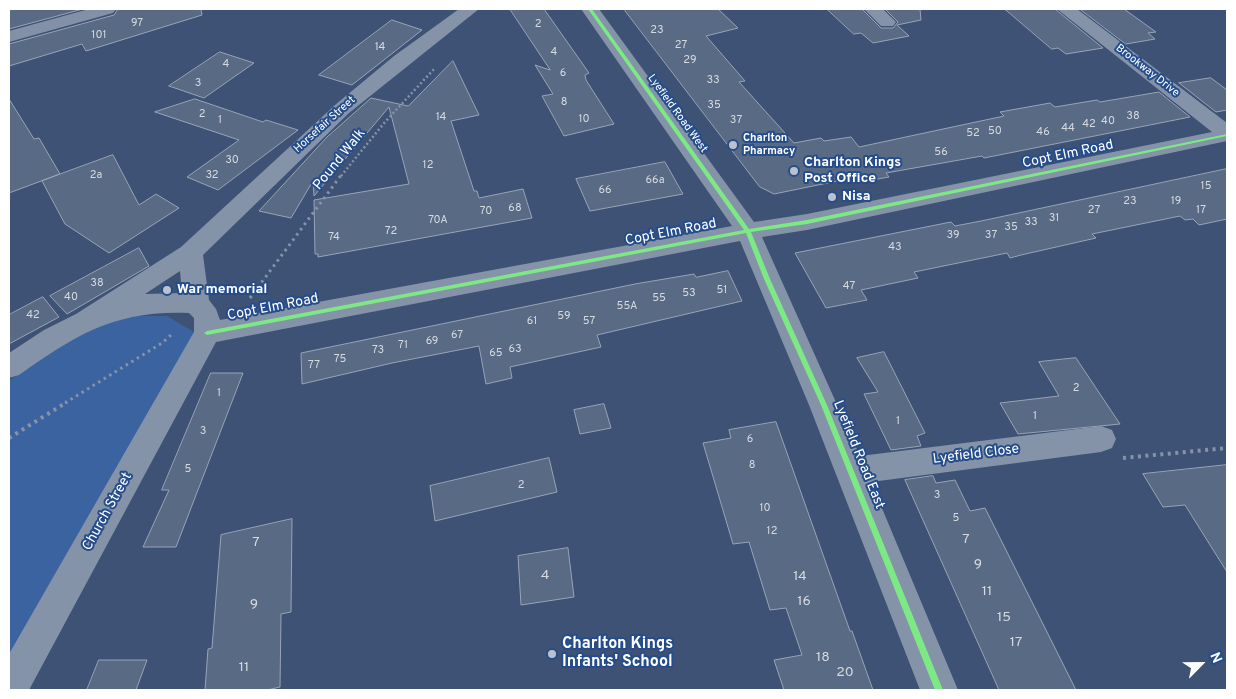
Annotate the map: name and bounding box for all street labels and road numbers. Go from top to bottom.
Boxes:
street label: Brookway Drive [1112,42,1182,100]
street label: Lyefield Road West [644,72,710,156]
street label: Horsefair Street [292,94,358,156]
street label: Pound Walk [310,126,370,194]
street label: Copt Elm Road [1021,137,1115,173]
street label: Copt Elm Road [624,216,718,250]
street label: Copt Elm Road [226,291,320,325]
street label: Lyefield Road East [829,398,887,512]
street label: Lyefield Close [932,441,1020,469]
street label: Church Street [80,470,136,554]

